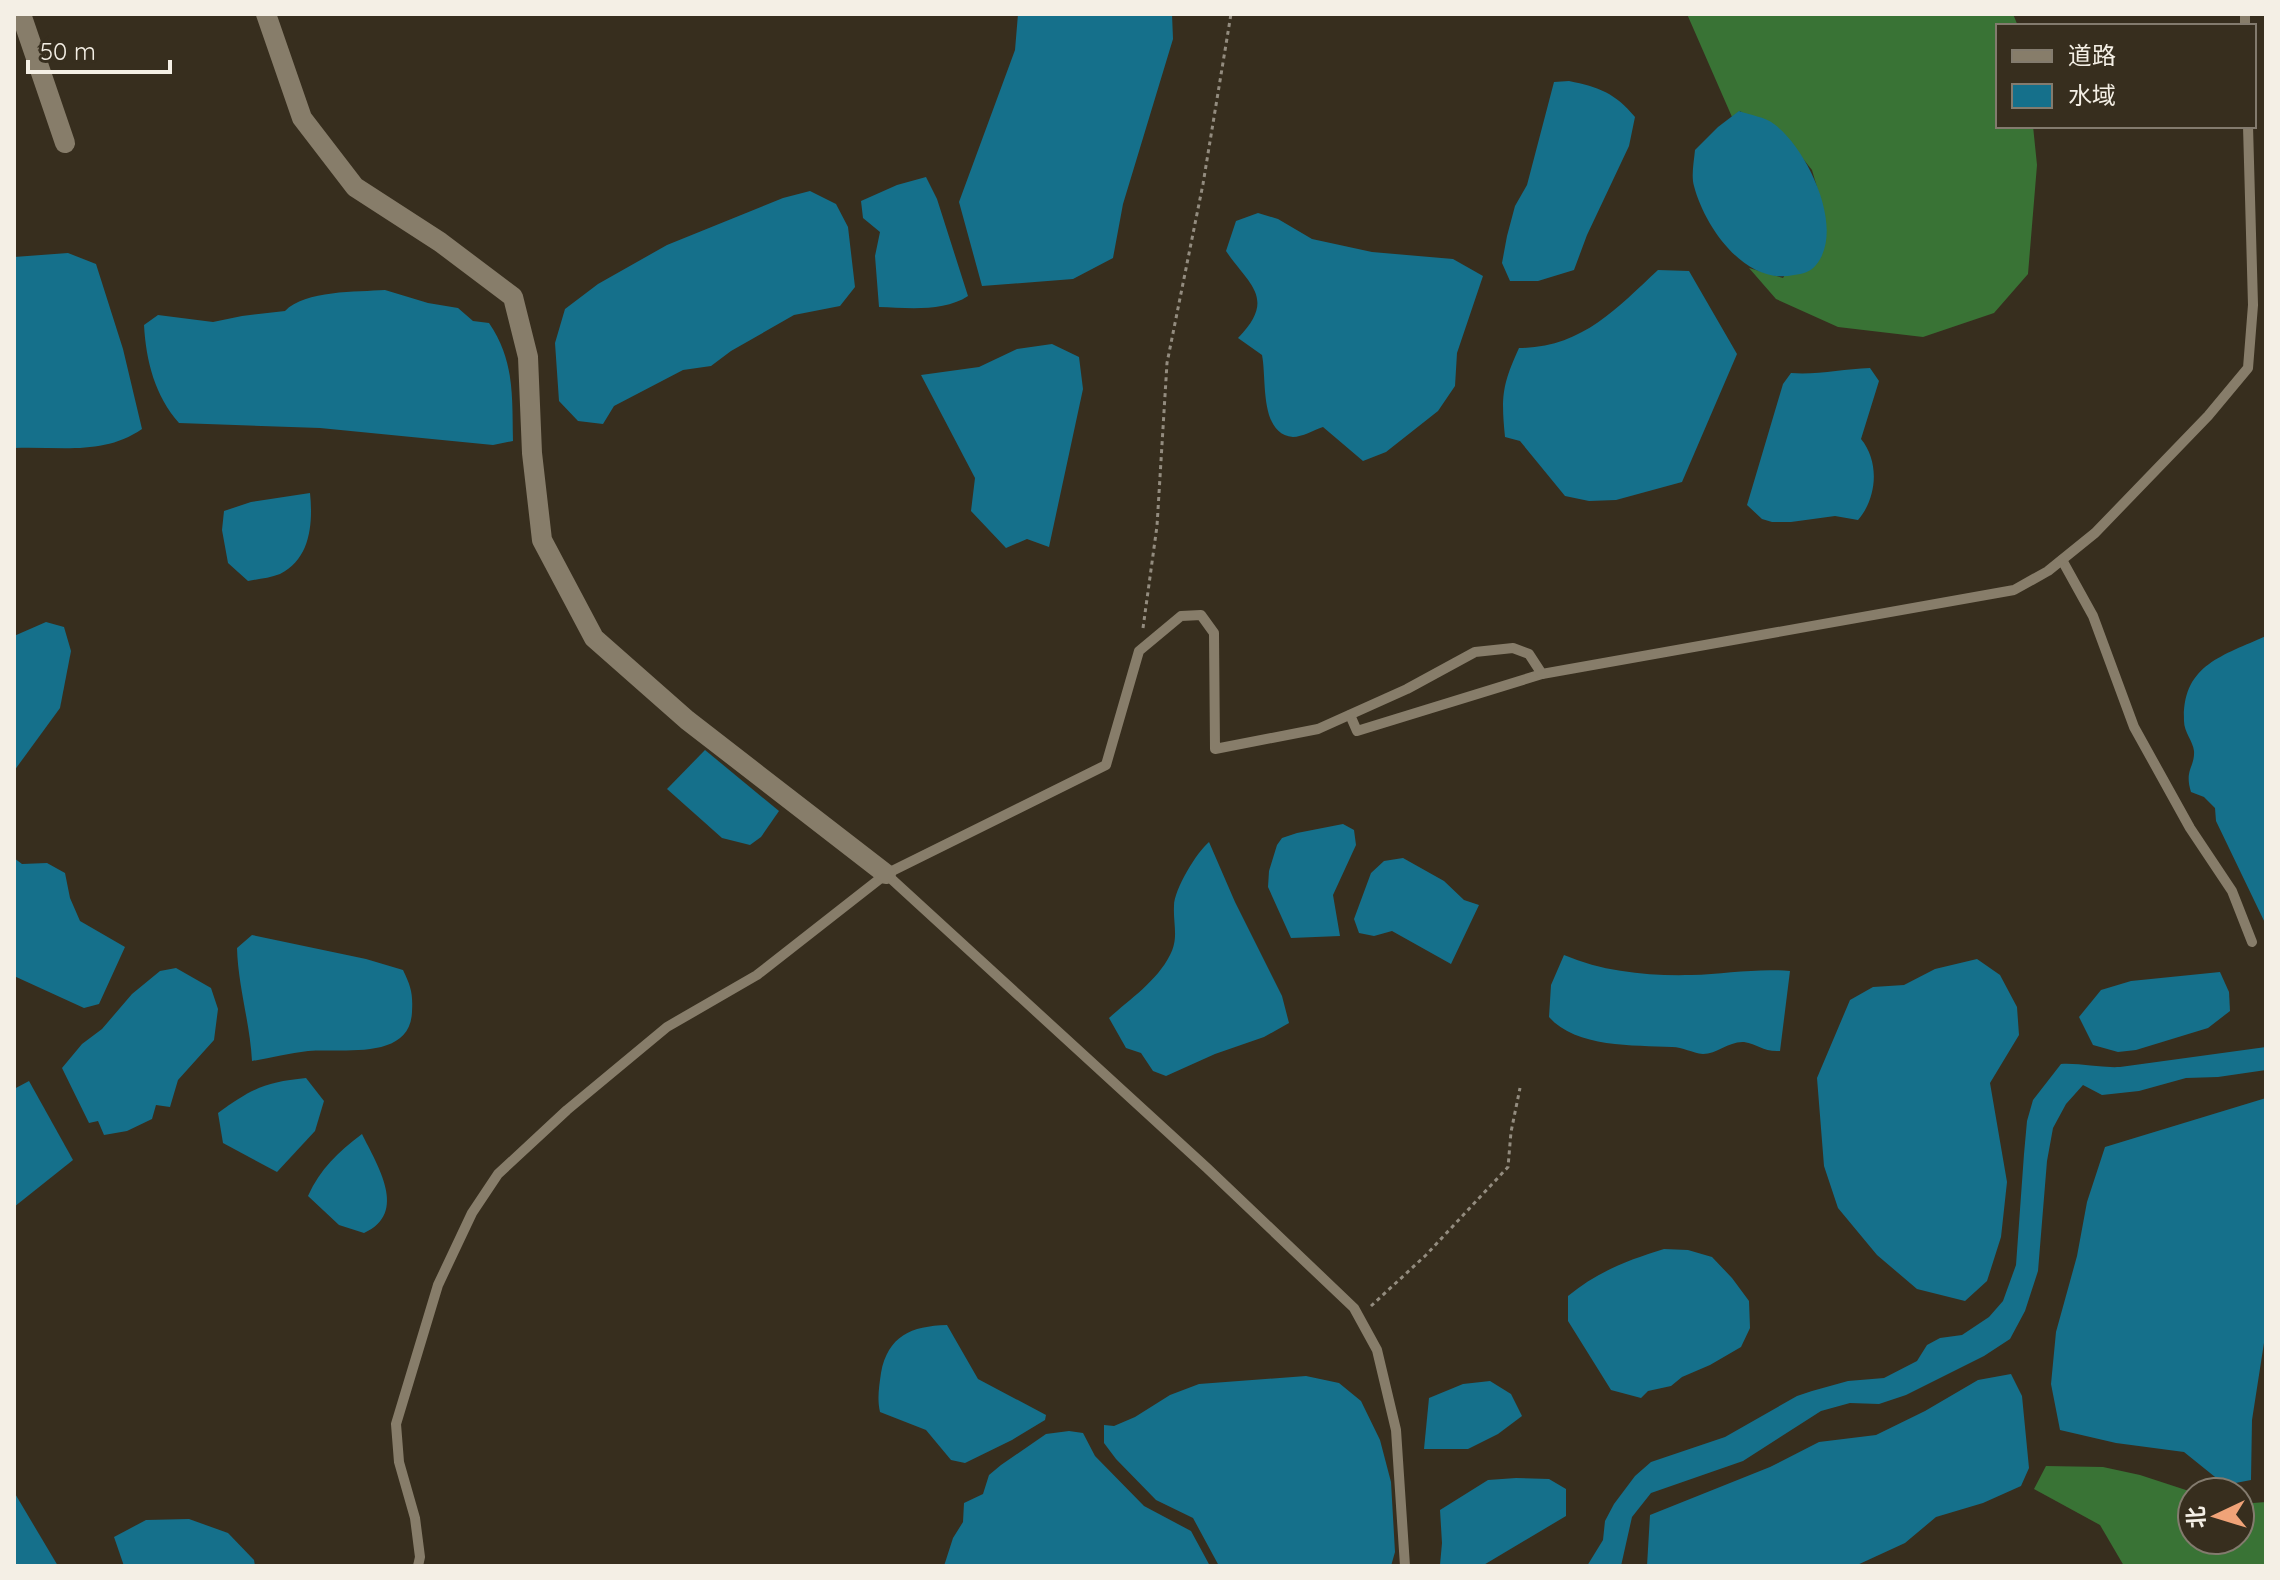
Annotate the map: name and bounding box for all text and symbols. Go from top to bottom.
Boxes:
scale bar [28,24,170,74]
legend [1996,24,2256,128]
text: 50 m [40,36,96,66]
text: 道路 [2068,40,2116,70]
text: 水域 [2068,80,2116,110]
north arrow [2176,1476,2256,1556]
text: 北 [2181,1505,2211,1529]

